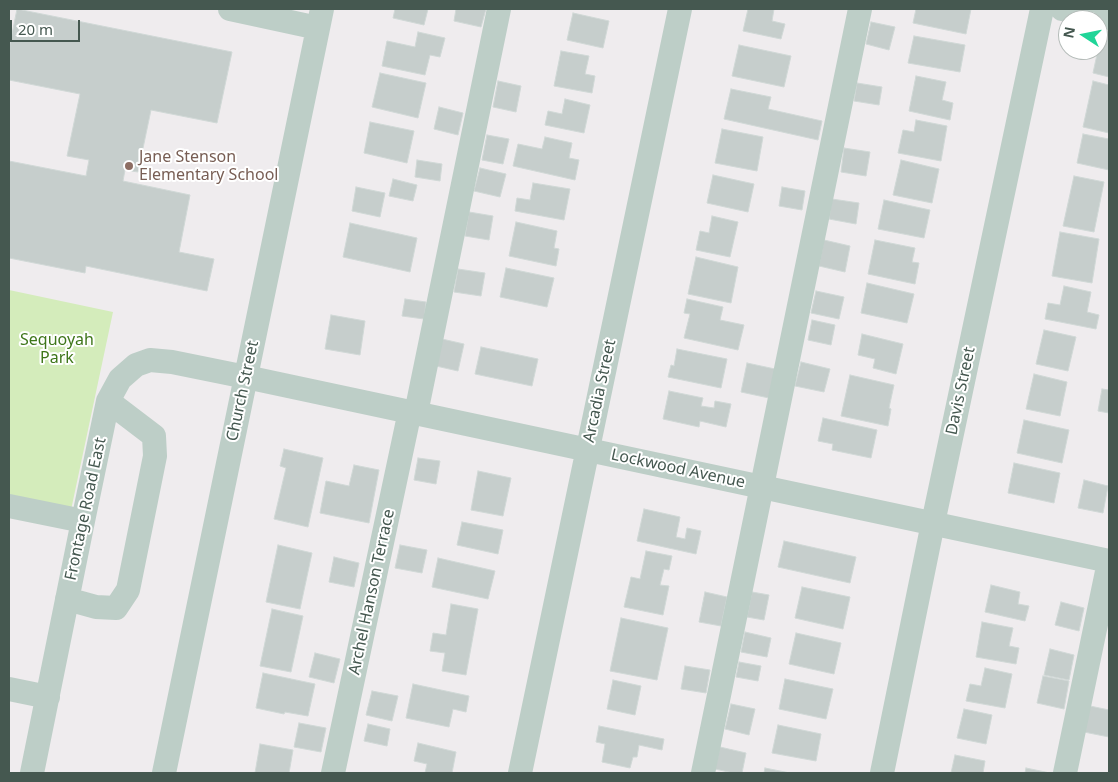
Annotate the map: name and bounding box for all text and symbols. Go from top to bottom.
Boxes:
scale bar [12,10,82,42]
north arrow [1058,10,1108,60]
text: 20 m [18,19,53,39]
text: N [1058,25,1079,40]
place label: Jane Stenson Elementary School [139,147,278,185]
marker: Jane Stenson Elementary School [123,160,135,172]
park label: Sequoyah Park [20,330,94,368]
street label: Arcadia Street [580,338,620,444]
street label: Church Street [223,339,263,443]
street label: Davis Street [942,345,980,437]
street label: Frontage Road East [61,436,111,582]
street label: Lockwood Avenue [609,445,747,493]
street label: Archel Hanson Terrace [345,507,399,677]

